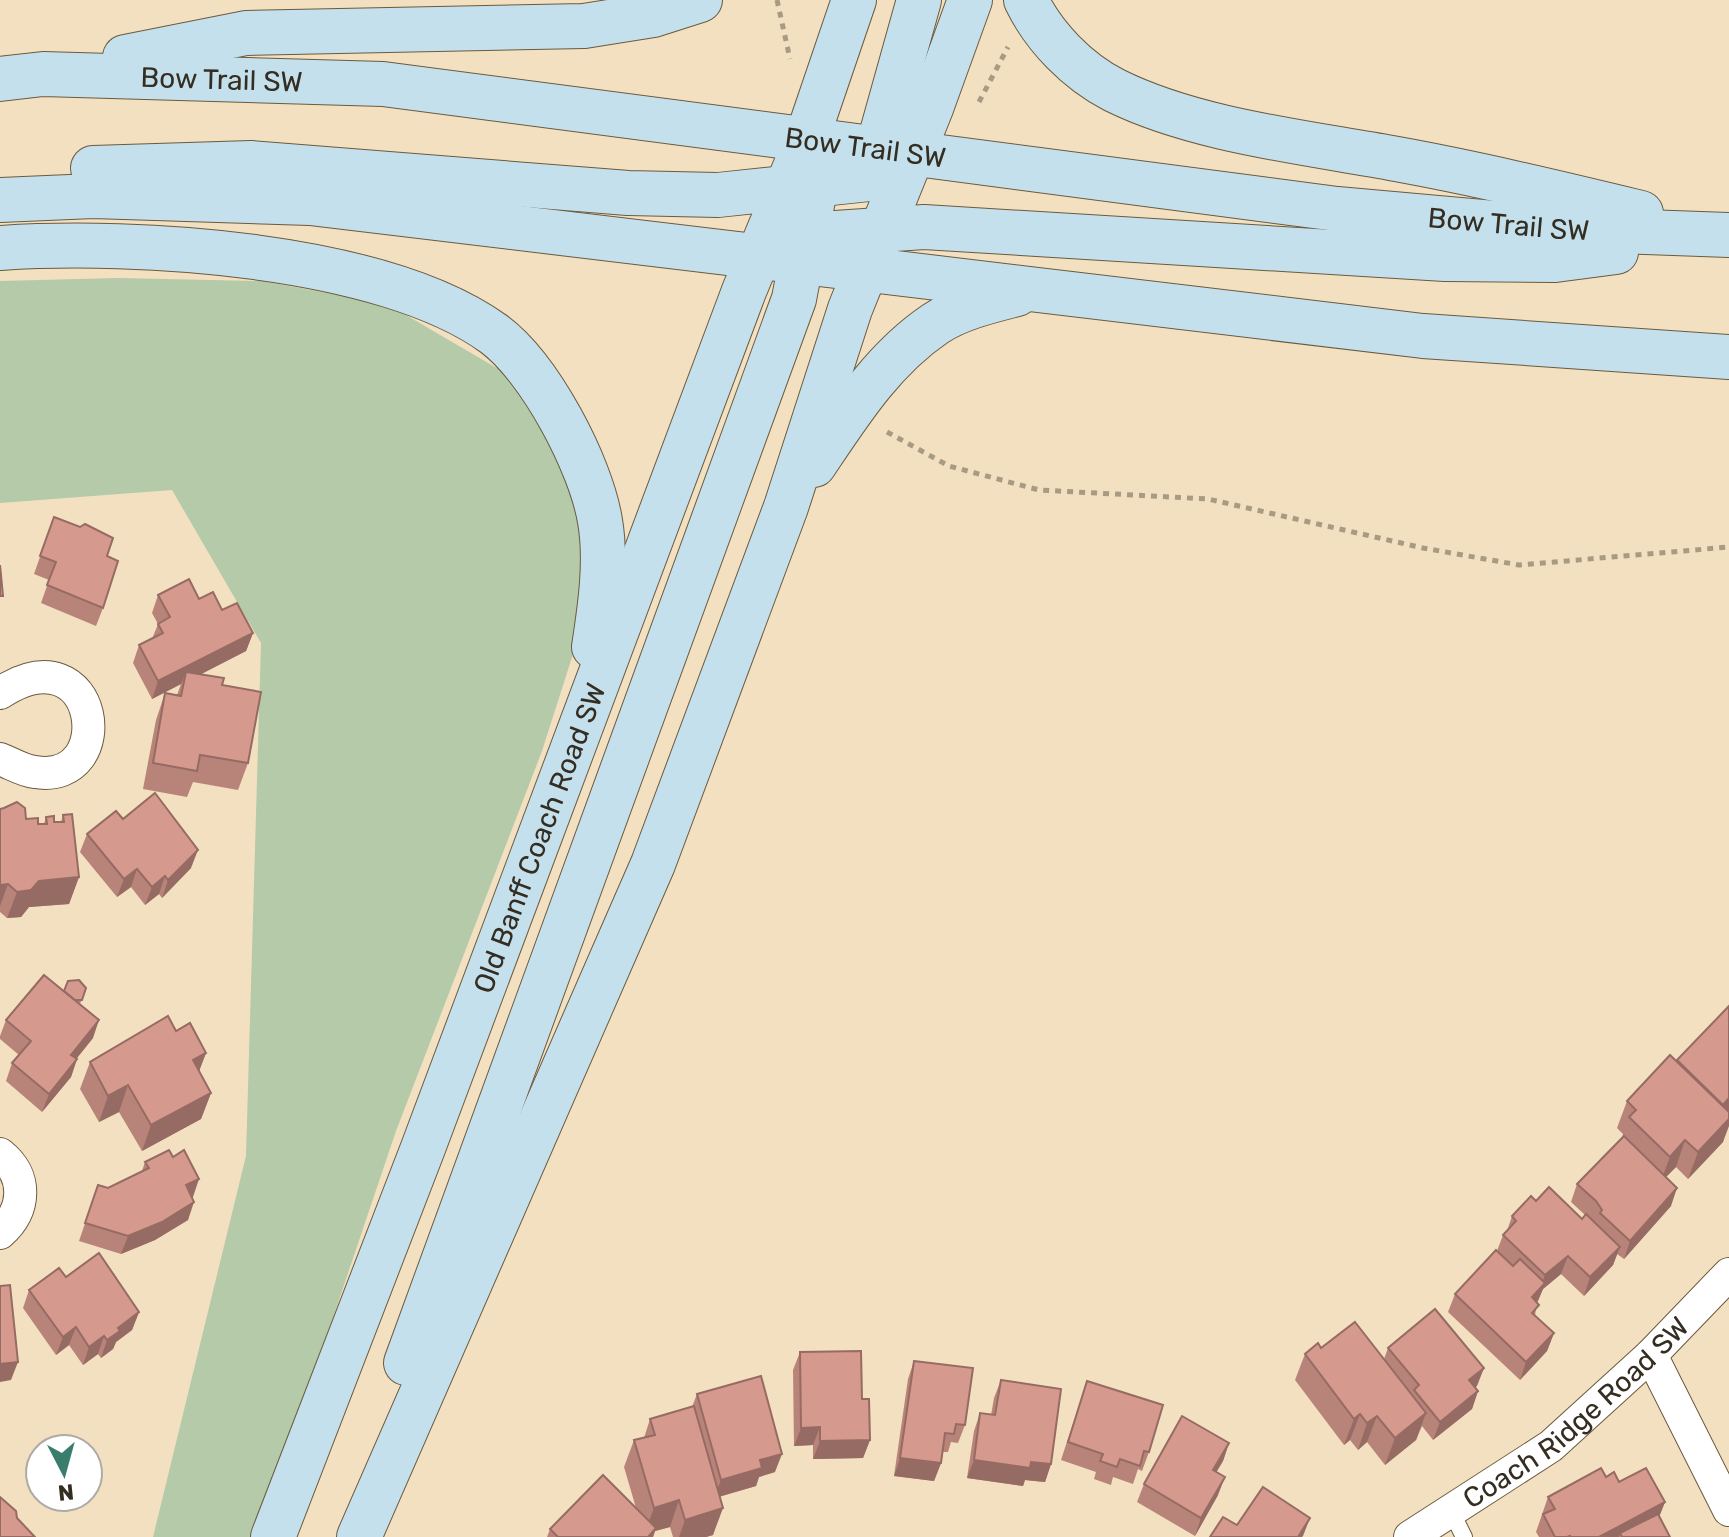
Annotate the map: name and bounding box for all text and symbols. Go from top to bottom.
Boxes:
street label: Bow Trail SW [140,60,303,98]
street label: Bow Trail SW [783,120,948,174]
street label: Bow Trail SW [1426,201,1590,246]
street label: Old Banff Coach Road SW [466,678,612,997]
street label: Coach Ridge Road SW [1457,1310,1695,1515]
north arrow [24,1433,104,1513]
text: N [57,1478,75,1507]

